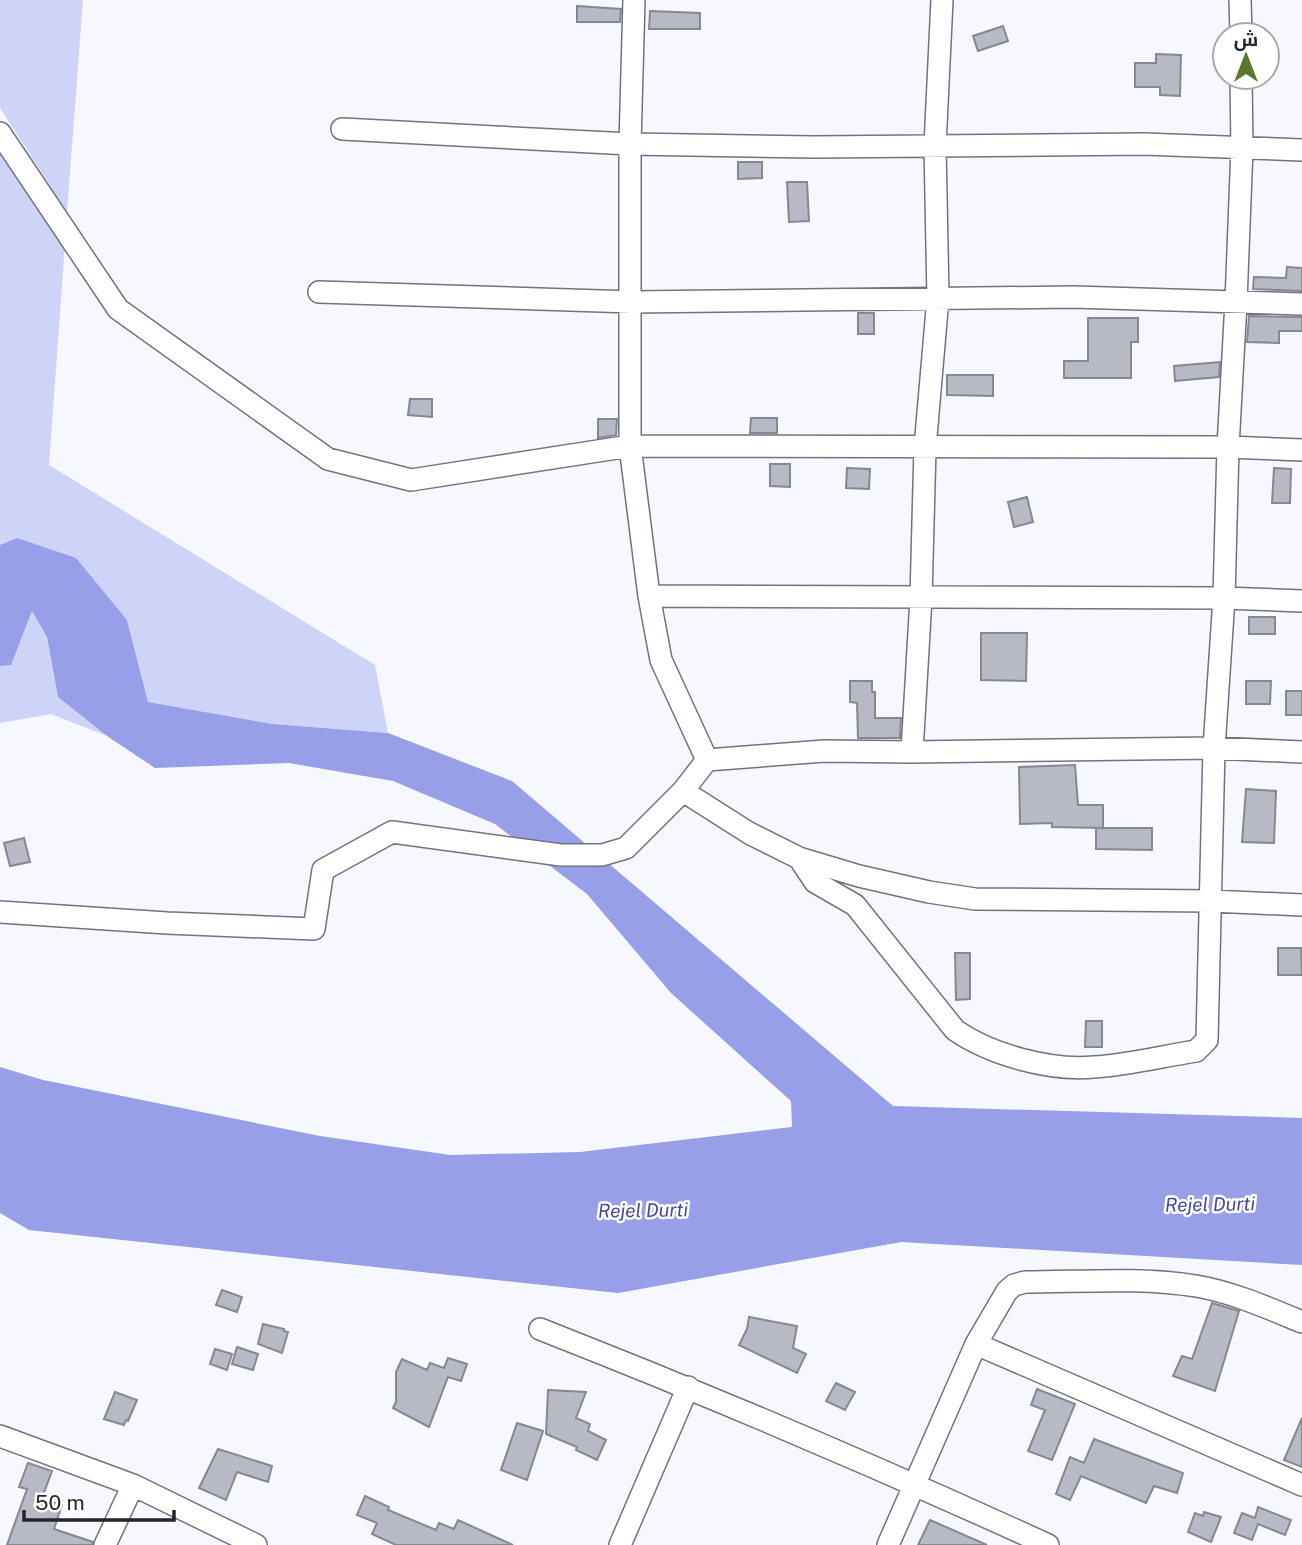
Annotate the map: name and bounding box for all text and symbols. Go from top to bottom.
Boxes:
north arrow [1211,21,1281,91]
text: ش [1234,28,1258,51]
water label: Rejel Durti [1165,1192,1256,1216]
water label: Rejel Durti [598,1198,689,1222]
scale bar [24,1478,175,1522]
text: 50 m [35,1490,85,1515]

